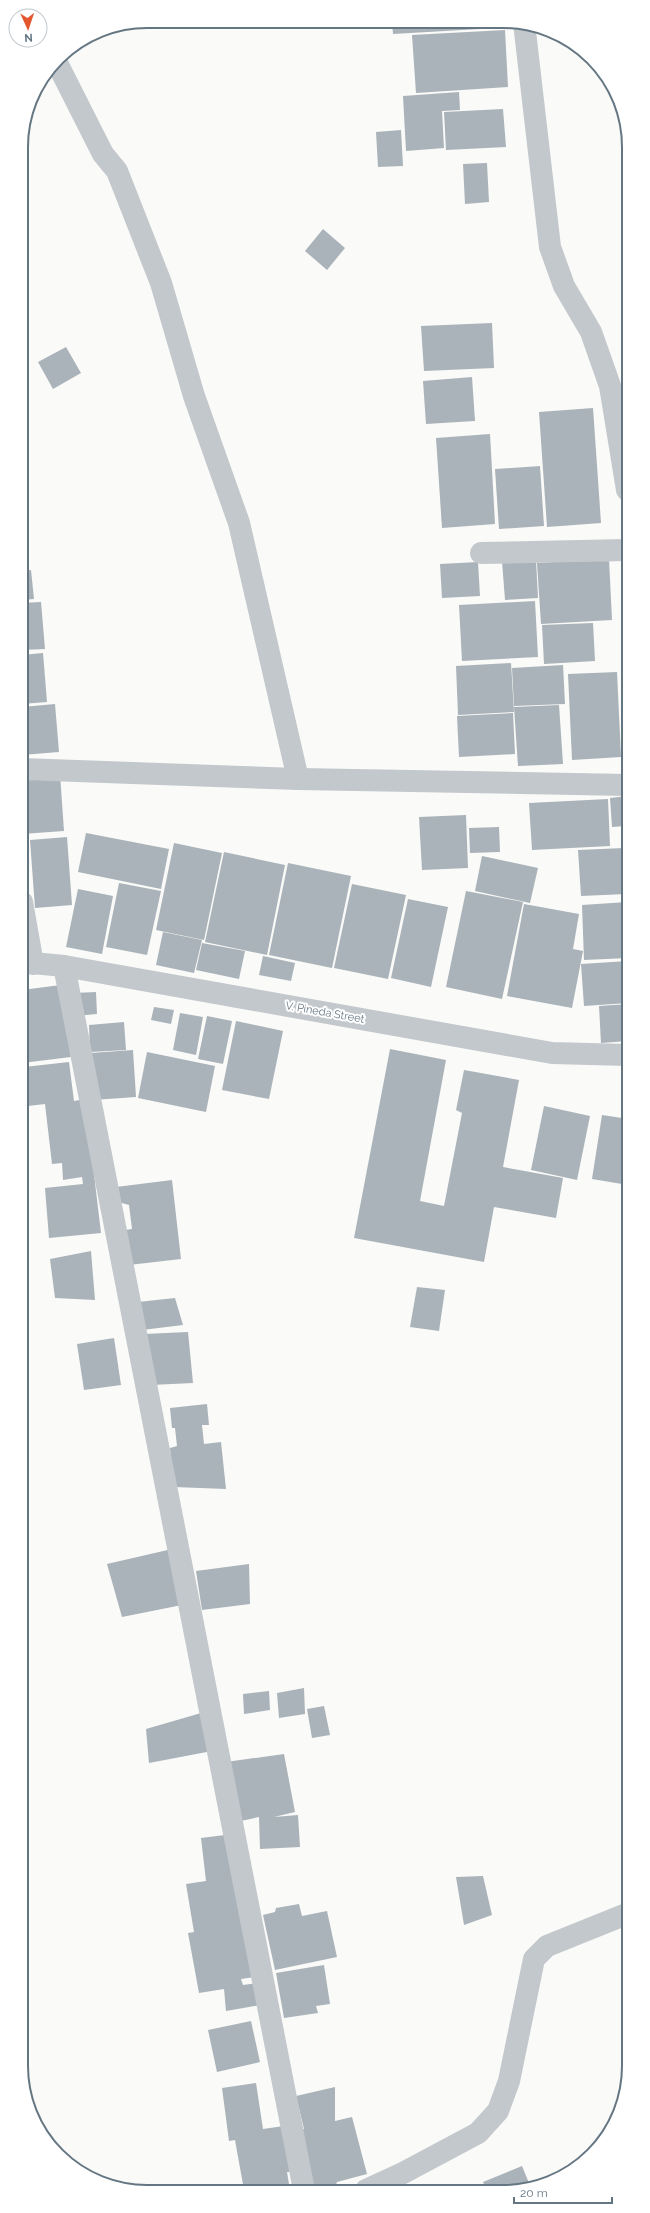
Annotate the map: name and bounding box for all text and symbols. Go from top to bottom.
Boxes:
north arrow [8,8,48,48]
text: N [24,31,33,44]
street label: V. Pineda Street [284,999,366,1026]
scale bar [514,2179,612,2205]
text: 20 m [520,2186,548,2200]

